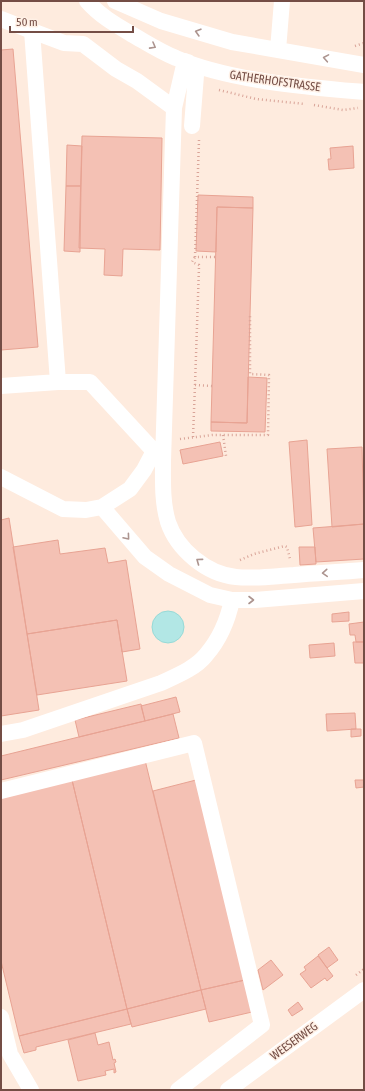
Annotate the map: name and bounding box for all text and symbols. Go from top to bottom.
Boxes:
scale bar [10,8,133,34]
text: 50 m [16,15,38,29]
one-way arrow [195,28,202,37]
one-way arrow [149,42,156,49]
one-way arrow [322,55,329,63]
street label: GATHERHOFSTRASSE [229,68,321,94]
one-way arrow [122,532,129,540]
one-way arrow [196,559,203,566]
one-way arrow [322,568,328,577]
one-way arrow [248,596,254,604]
street label: WEESERWEG [268,1019,320,1063]

